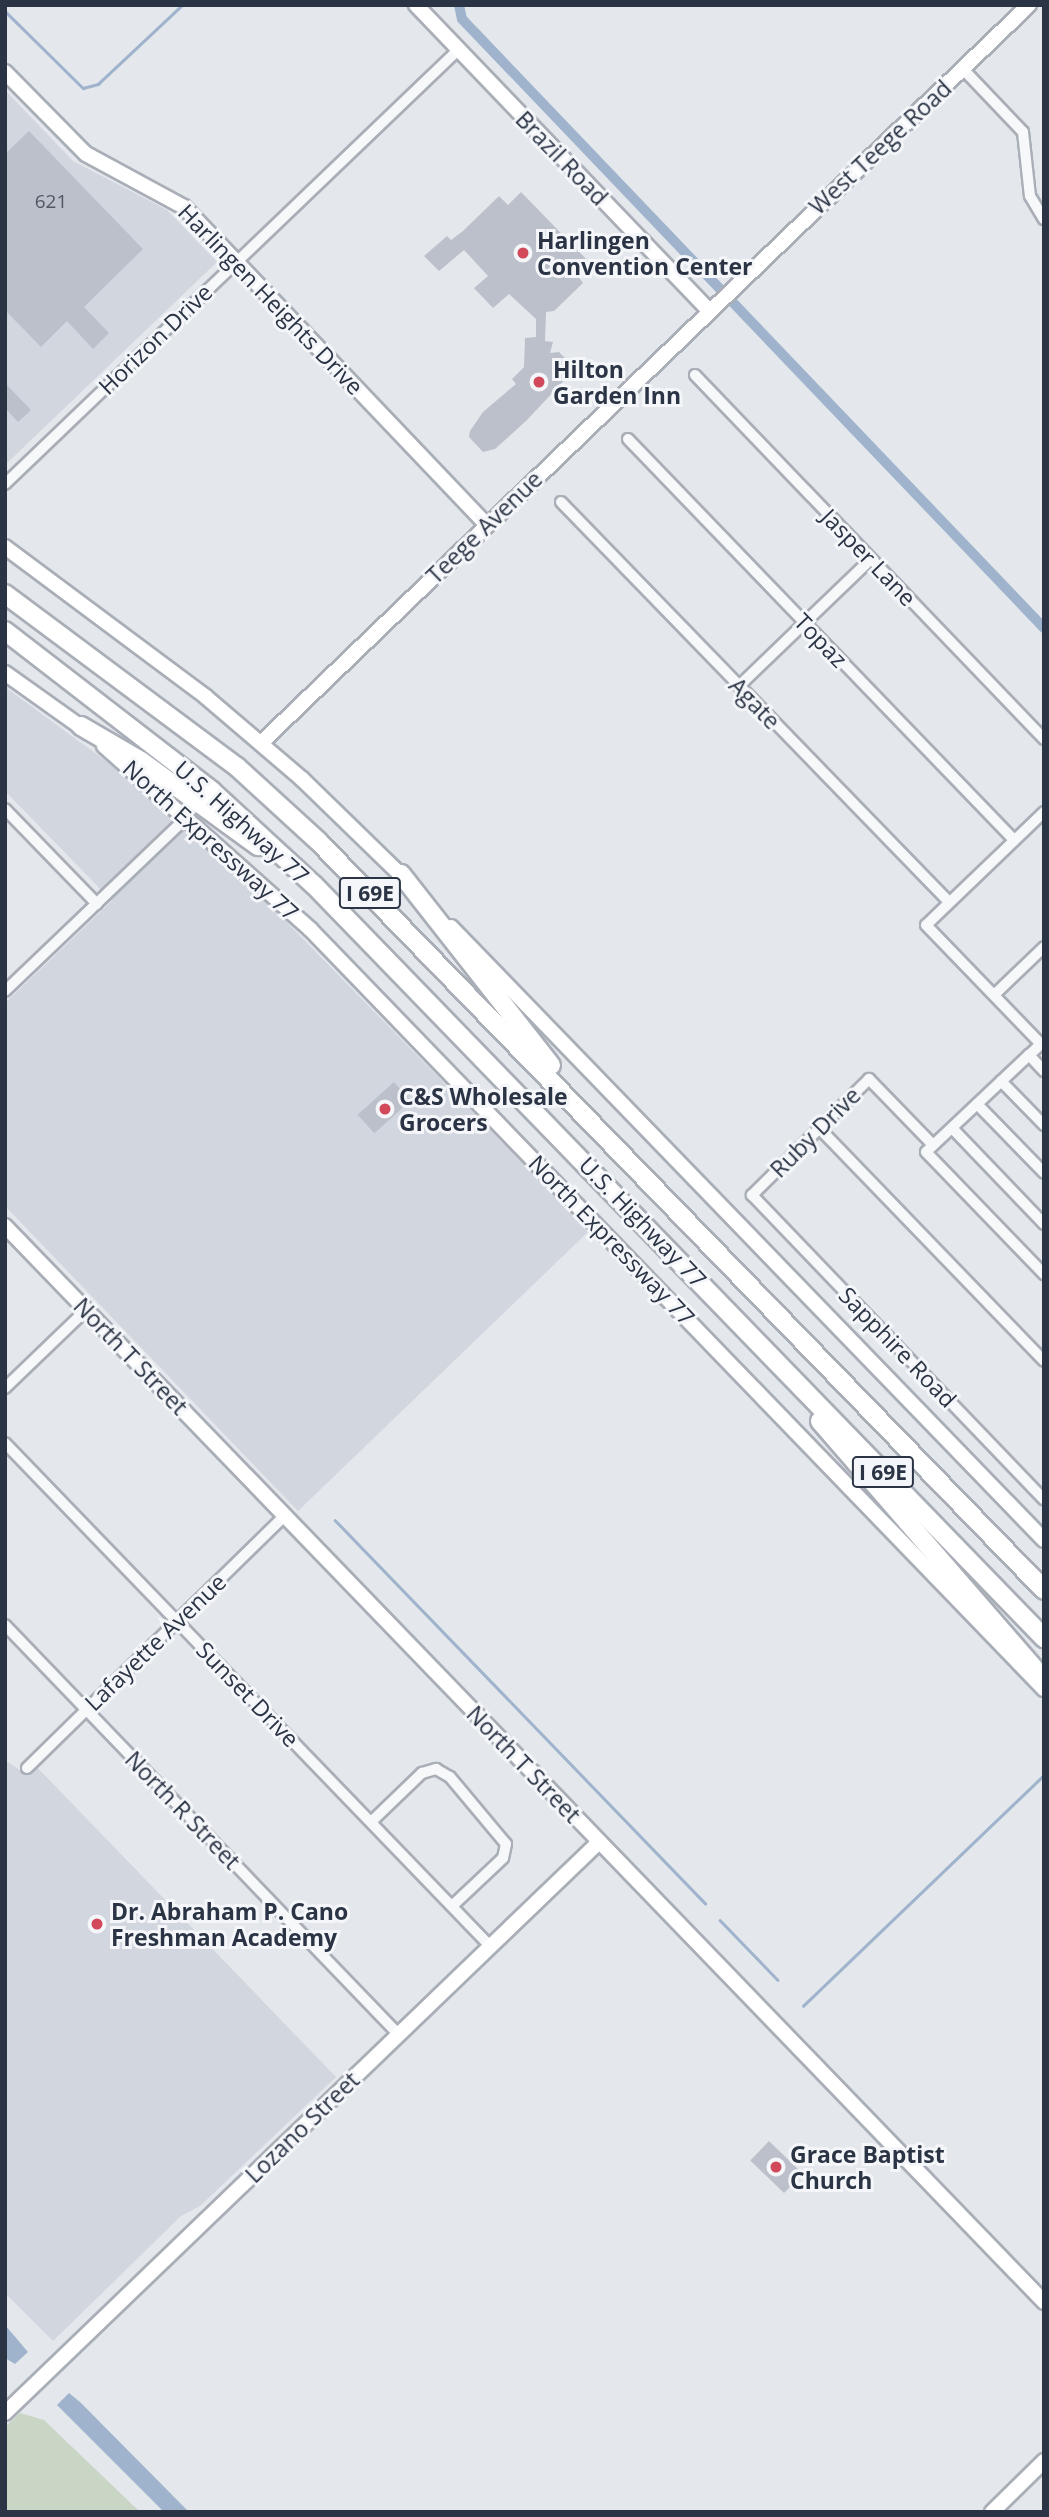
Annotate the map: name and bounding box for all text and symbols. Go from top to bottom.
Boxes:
street label: West Teege Road [803,74,957,220]
street label: Brazil Road [510,105,614,211]
house number: 621 [35,191,67,213]
street label: Harlingen Heights Drive [173,198,369,400]
place label: Harlingen Convention Center [537,226,753,280]
marker: Harlingen Convention Center [515,245,531,261]
street label: Horizon Drive [93,278,217,400]
place label: Hilton Garden Inn [553,355,681,409]
marker: Hilton Garden Inn [531,374,547,390]
street label: Teege Avenue [420,465,548,589]
street label: Jasper Lane [816,503,922,611]
street label: Topaz [789,607,853,673]
street label: Agate [724,672,786,734]
street label: North Expressway 77 [118,754,304,926]
street label: U.S. Highway 77 [169,754,315,890]
road number: I 69E [338,876,402,910]
street label: Ruby Drive [764,1081,866,1183]
place label: C&S Wholesale Grocers [399,1082,568,1136]
marker: C&S Wholesale Grocers [377,1101,393,1117]
street label: North Expressway 77 [523,1149,701,1331]
street label: U.S. Highway 77 [574,1151,712,1293]
street label: Sapphire Road [834,1281,962,1413]
street label: North T Street [68,1292,194,1420]
road number: I 69E [852,1454,914,1490]
street label: Lafayette Avenue [79,1568,231,1716]
street label: Sunset Drive [191,1636,305,1752]
street label: North T Street [461,1700,587,1828]
street label: North R Street [120,1745,246,1875]
place label: Dr. Abraham P. Cano Freshman Academy [111,1897,348,1951]
marker: Dr. Abraham P. Cano Freshman Academy [89,1916,105,1932]
street label: Lozano Street [239,2066,365,2188]
place label: Grace Baptist Church [790,2140,945,2194]
marker: Grace Baptist Church [768,2159,784,2175]

